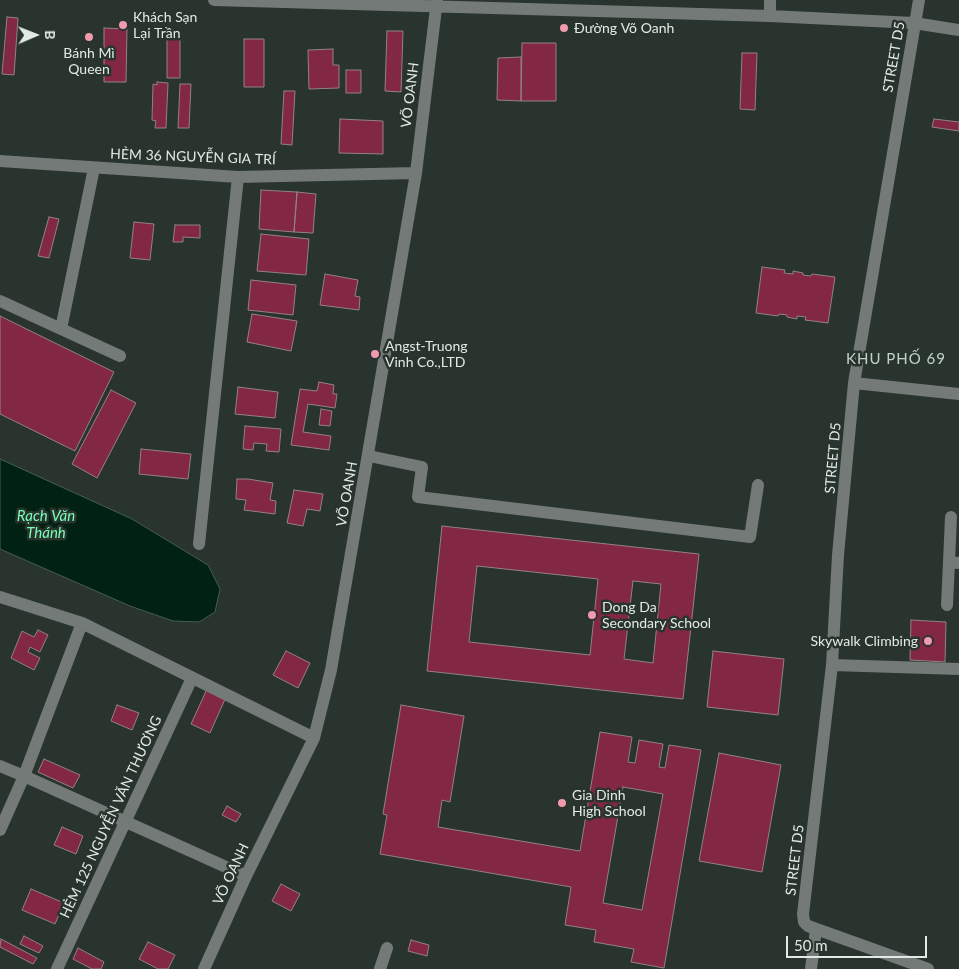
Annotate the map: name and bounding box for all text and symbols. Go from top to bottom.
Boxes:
place label: Khách Sạn Lại Trần [133,9,197,41]
north arrow [10,10,60,60]
marker: Khách Sạn Lại Trần [117,19,129,31]
place label: Đường Võ Oanh [574,20,674,36]
street label: STREET D5 [880,20,908,94]
marker: Đường Võ Oanh [558,22,570,34]
text: B [42,30,59,39]
marker: Bánh Mì Queen [83,31,95,43]
place label: Bánh Mì Queen [63,45,115,78]
street label: VÕ OANH [398,61,422,129]
street label: HẺM 36 NGUYỄN GIA TRÍ [110,146,276,168]
place label: Angst-Truong Vinh Co.,LTD [385,338,468,371]
marker: Angst-Truong Vinh Co.,LTD [369,348,381,360]
district label: KHU PHỐ 69 [845,350,947,368]
street label: STREET D5 [822,422,844,494]
street label: VÕ OANH [333,460,361,528]
water label: Rạch Văn Thánh [17,507,75,542]
place label: Dong Da Secondary School [602,599,711,632]
marker: Dong Da Secondary School [586,609,598,621]
place label: Skywalk Climbing [811,633,918,649]
marker: Skywalk Climbing [922,635,934,647]
street label: HẺM 125 NGUYỄN VĂN THƯƠNG [57,713,165,921]
place label: Gia Dinh High School [572,787,646,820]
marker: Gia Dinh High School [556,797,568,809]
street label: STREET D5 [782,824,808,896]
street label: VÕ OANH [209,841,253,907]
scale bar [789,926,930,958]
text: 50 m [794,936,828,954]

